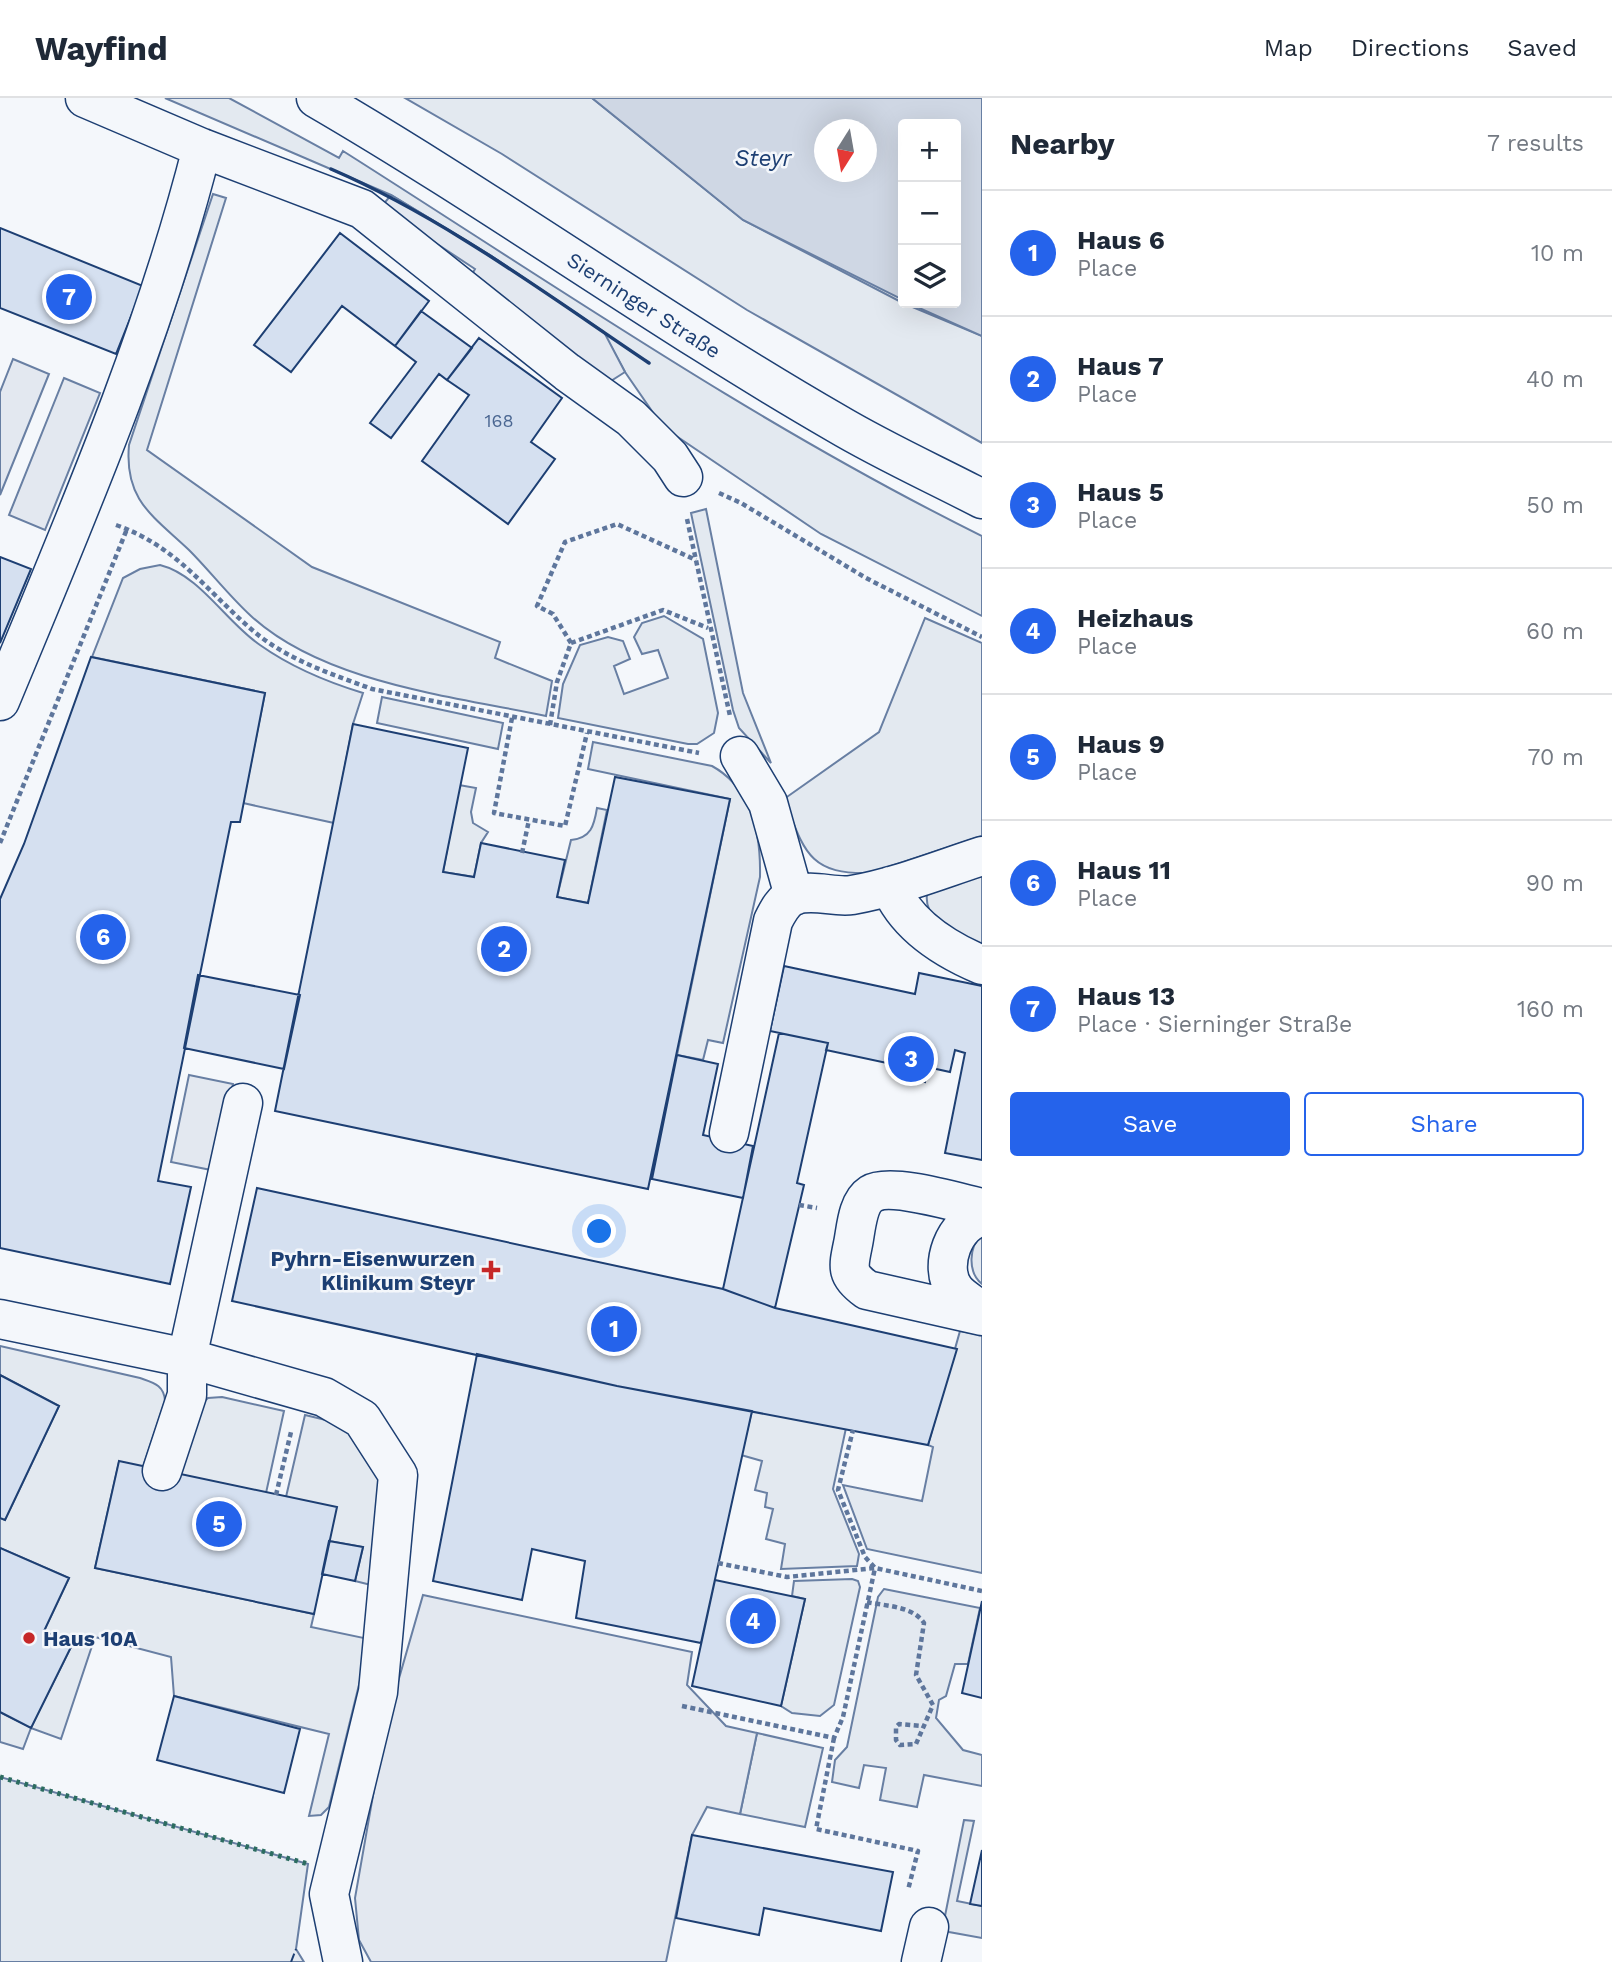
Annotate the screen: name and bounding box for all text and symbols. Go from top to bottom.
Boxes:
text: Wayfind [35,29,168,68]
text: Map [1264,34,1313,62]
text: Directions [1351,34,1469,62]
text: Saved [1507,34,1577,62]
north arrow [814,119,877,182]
map controls [898,119,961,308]
button: + [898,119,961,182]
text: Nearby [1010,126,1115,161]
text: 7 results [1487,130,1584,157]
water label: Steyr [734,145,793,172]
button: − [898,182,961,245]
text: Haus 6 [1077,225,1165,255]
text: 1 [1028,240,1038,267]
text: 10 m [1531,240,1584,267]
button: layers [898,245,961,308]
street label: Sierninger Straße [563,246,726,363]
text: Place [1077,255,1137,282]
pin: 7 [46,271,92,323]
text: Haus 7 [1077,351,1164,381]
text: 2 [1026,366,1040,393]
text: 40 m [1526,366,1584,393]
text: Place [1077,381,1137,408]
house number: 168 [484,410,514,431]
text: Haus 5 [1077,477,1164,507]
text: 3 [1026,492,1040,519]
text: 50 m [1527,492,1584,519]
text: Place [1077,507,1137,534]
text: Heizhaus [1077,603,1193,633]
text: 4 [1026,618,1040,645]
text: 60 m [1526,618,1584,645]
text: Place [1077,633,1137,660]
text: Haus 9 [1077,729,1165,759]
text: 5 [1026,744,1040,771]
text: 70 m [1527,744,1584,771]
text: Place [1077,759,1137,786]
text: Haus 11 [1077,855,1171,885]
text: 6 [1026,870,1040,897]
text: 90 m [1526,870,1584,897]
text: Place [1077,885,1137,912]
pin: 6 [80,911,126,963]
pin: 2 [481,923,527,975]
text: Haus 13 [1077,981,1175,1011]
text: 7 [1026,996,1040,1023]
text: 160 m [1517,996,1584,1023]
text: Place · Sierninger Straße [1077,1011,1352,1038]
pin: 3 [888,1033,934,1085]
button: Save [1010,1092,1290,1156]
button: Share [1304,1092,1584,1156]
your location [582,1214,616,1248]
place label: Pyhrn-Eisenwurzen Klinikum Steyr [271,1246,475,1295]
marker: Pyhrn-Eisenwurzen Klinikum Steyr [481,1260,501,1280]
pin: 1 [591,1303,637,1355]
pin: 5 [196,1498,242,1550]
pin: 4 [730,1595,776,1647]
place label: Haus 10A [43,1626,138,1651]
marker: Haus 10A [21,1630,37,1646]

